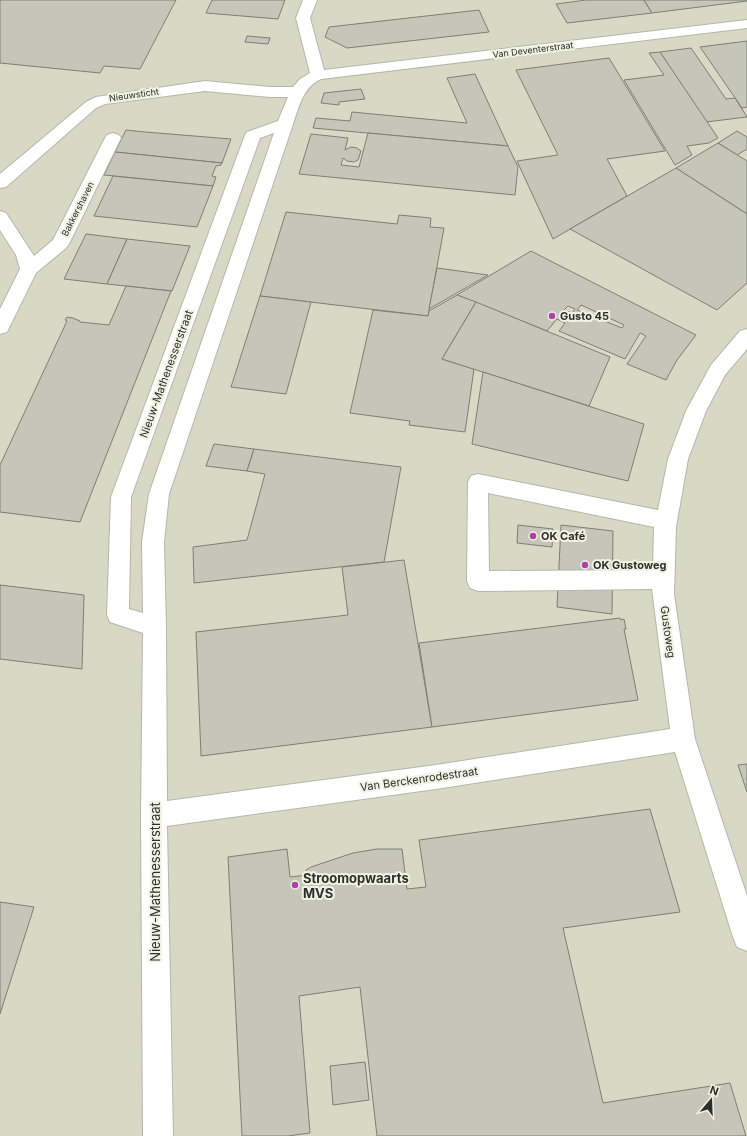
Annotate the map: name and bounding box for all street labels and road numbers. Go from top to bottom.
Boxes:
street label: Van Deventerstraat [492,39,574,60]
street label: Nieuwsticht [108,86,160,103]
street label: Bakkershaven [59,180,96,238]
street label: Nieuw-Mathenesserstraat [136,308,196,440]
street label: Gustoweg [657,605,679,659]
street label: Van Berckenrodestraat [359,764,479,794]
street label: Nieuw-Mathenesserstraat [147,802,163,962]

